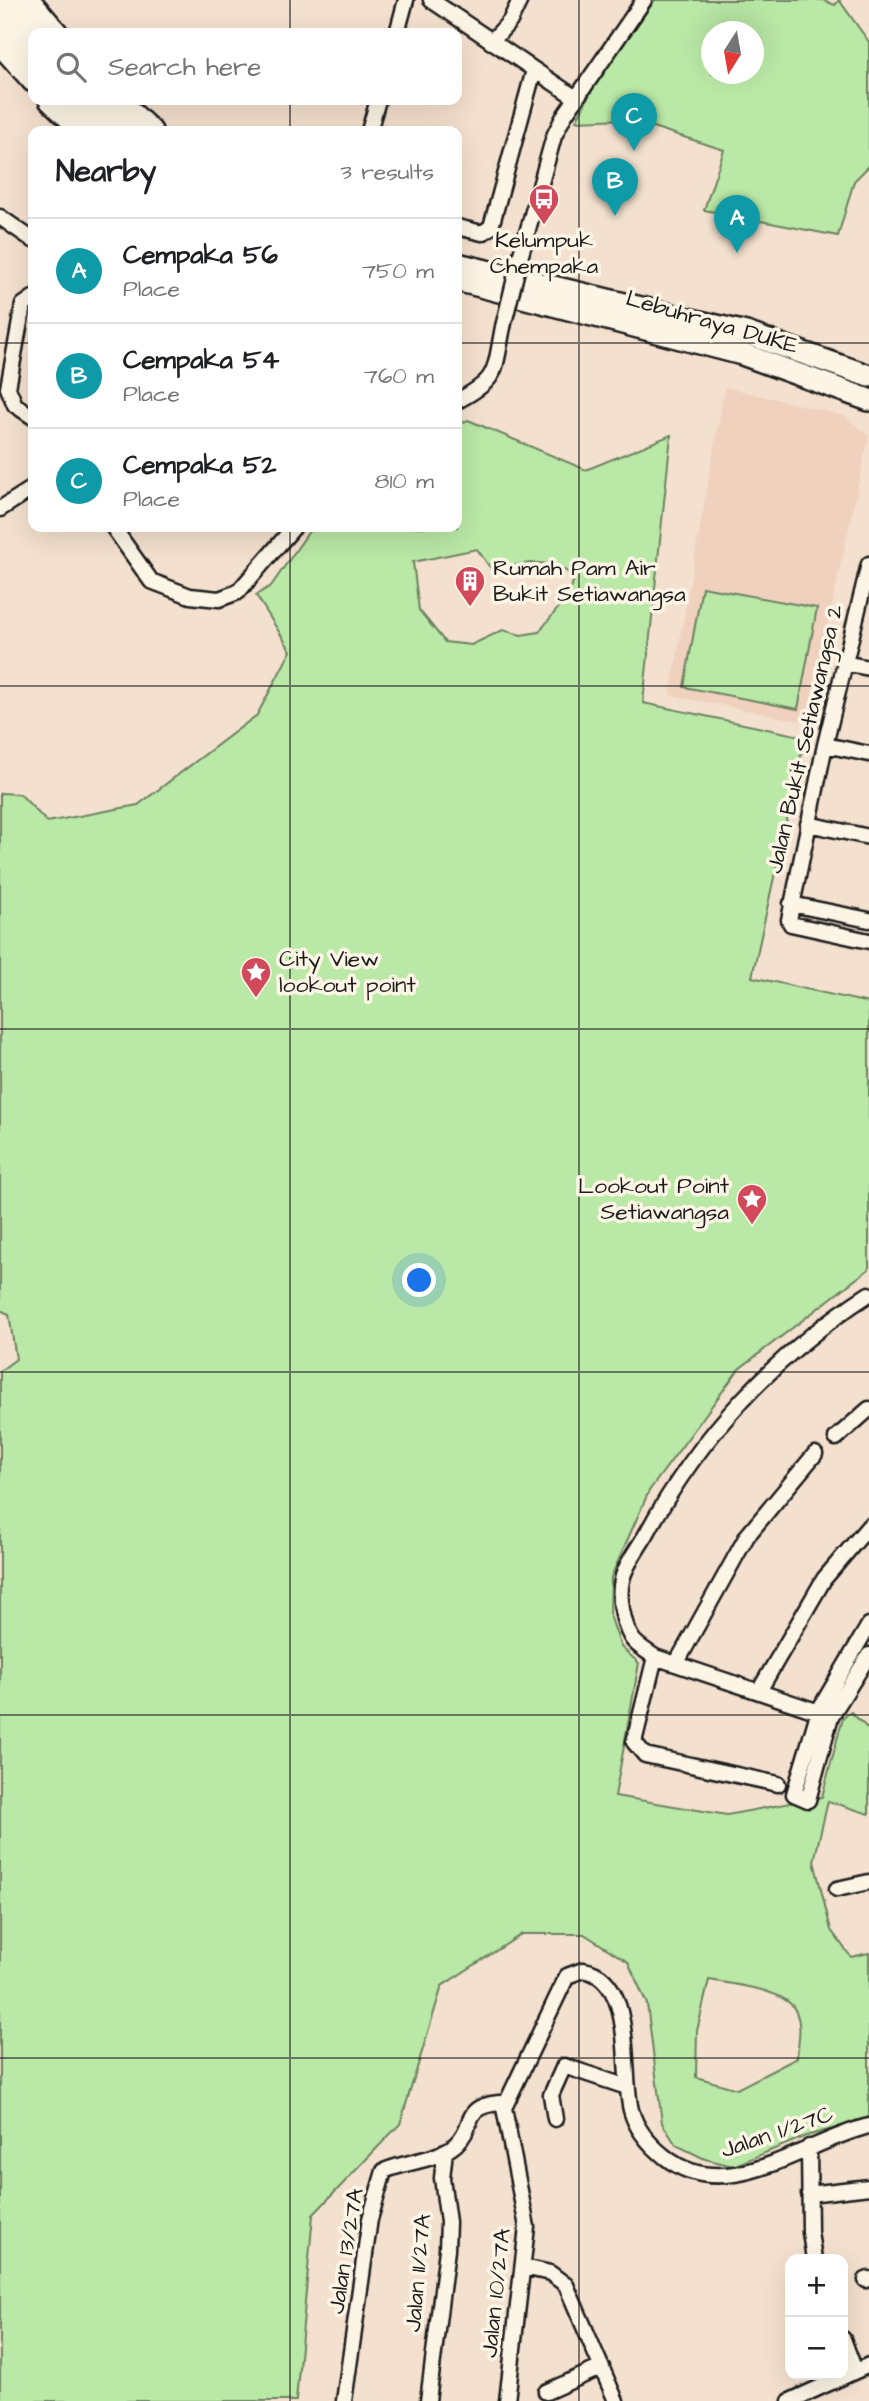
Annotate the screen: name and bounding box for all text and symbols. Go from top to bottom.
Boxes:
north arrow [701,21,764,84]
search box [28,28,462,105]
icon: search [52,48,90,86]
text: Search here [108,49,261,85]
pin: C [611,93,657,151]
text: Nearby [56,151,156,193]
text: 3 results [340,156,434,188]
pin: B [592,158,638,216]
bus stop icon: Kelumpuk Chempaka [527,182,561,226]
pin: A [714,195,760,253]
place label: Kelumpuk Chempaka [490,224,598,282]
text: Cempaka 56 [123,237,278,273]
text: A [72,255,86,287]
text: 750 m [362,255,434,287]
text: Place [123,273,180,305]
street label: Lebuhraya DUKE [622,282,802,363]
text: Cempaka 54 [123,342,279,378]
text: B [71,360,87,392]
text: 760 m [364,360,434,392]
text: Place [123,378,180,410]
text: Cempaka 52 [123,447,276,483]
text: C [71,465,87,497]
text: 810 m [375,465,434,497]
text: Place [123,483,180,515]
place label: Rumah Pam Air Bukit Setiawangsa [493,552,686,611]
building icon: Rumah Pam Air Bukit Setiawangsa [453,564,487,608]
street label: Jalan Bukit Setiawangsa 2 [758,601,853,877]
place label: City View lookout point [279,943,416,1001]
place icon: City View lookout point [239,955,273,999]
place label: Lookout Point Setiawangsa [578,1170,730,1229]
place icon: Lookout Point Setiawangsa [735,1182,769,1226]
your location [402,1263,436,1297]
street label: Jalan 1/27C [717,2098,837,2166]
street label: Jalan 13/27A [320,2185,372,2316]
street label: Jalan 11/27A [397,2212,439,2333]
street label: Jalan 10/27A [473,2226,519,2359]
map controls [785,2254,848,2380]
button: + [785,2254,848,2317]
button: − [785,2317,848,2380]

